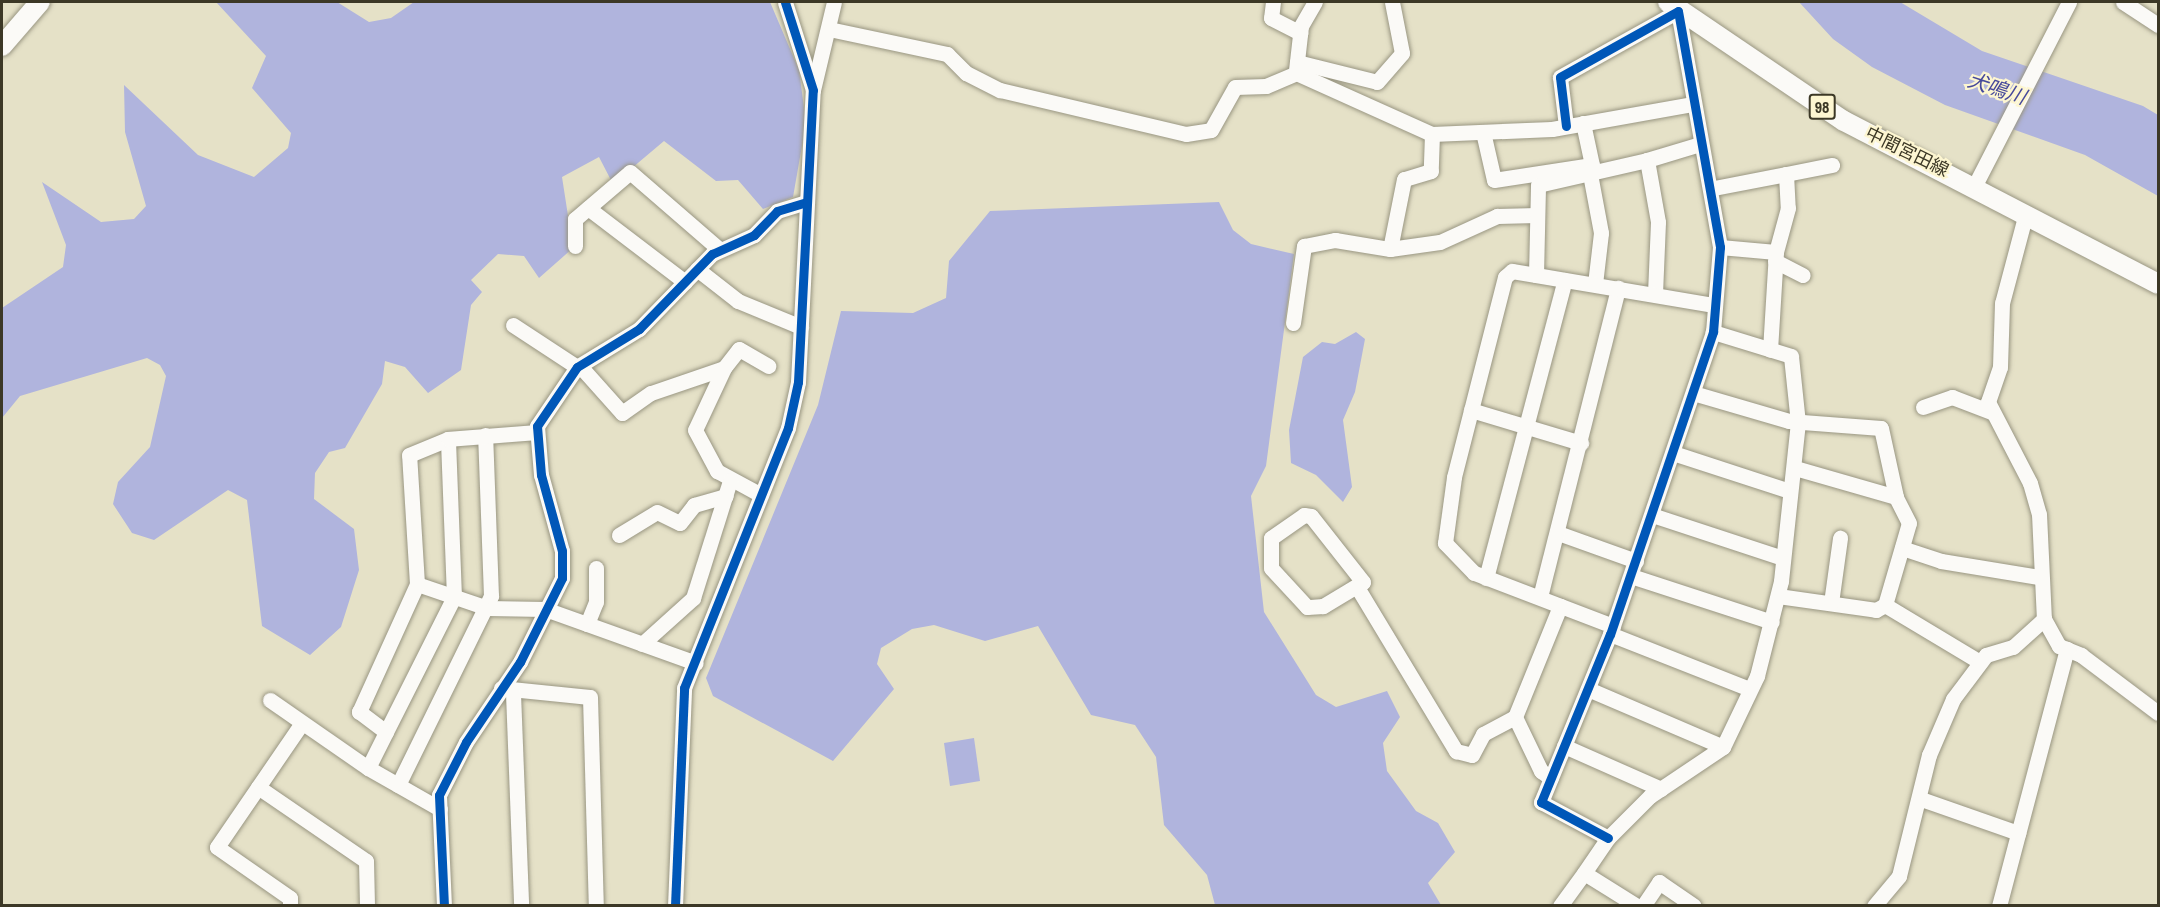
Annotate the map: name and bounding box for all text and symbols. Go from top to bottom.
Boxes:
water label: 犬鳴川 [1965,67,2029,109]
road number: 98 [1808,94,1836,120]
street label: 中間宮田線 [1862,123,1952,181]

